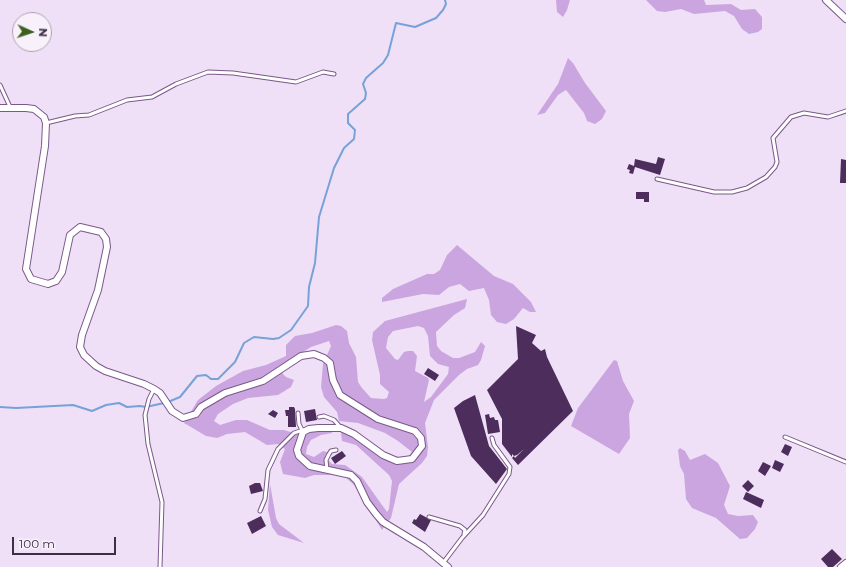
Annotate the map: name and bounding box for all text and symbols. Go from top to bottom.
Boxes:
north arrow [12,12,52,52]
text: N [36,28,50,37]
scale bar [14,529,118,555]
text: 100 m [19,536,55,551]

